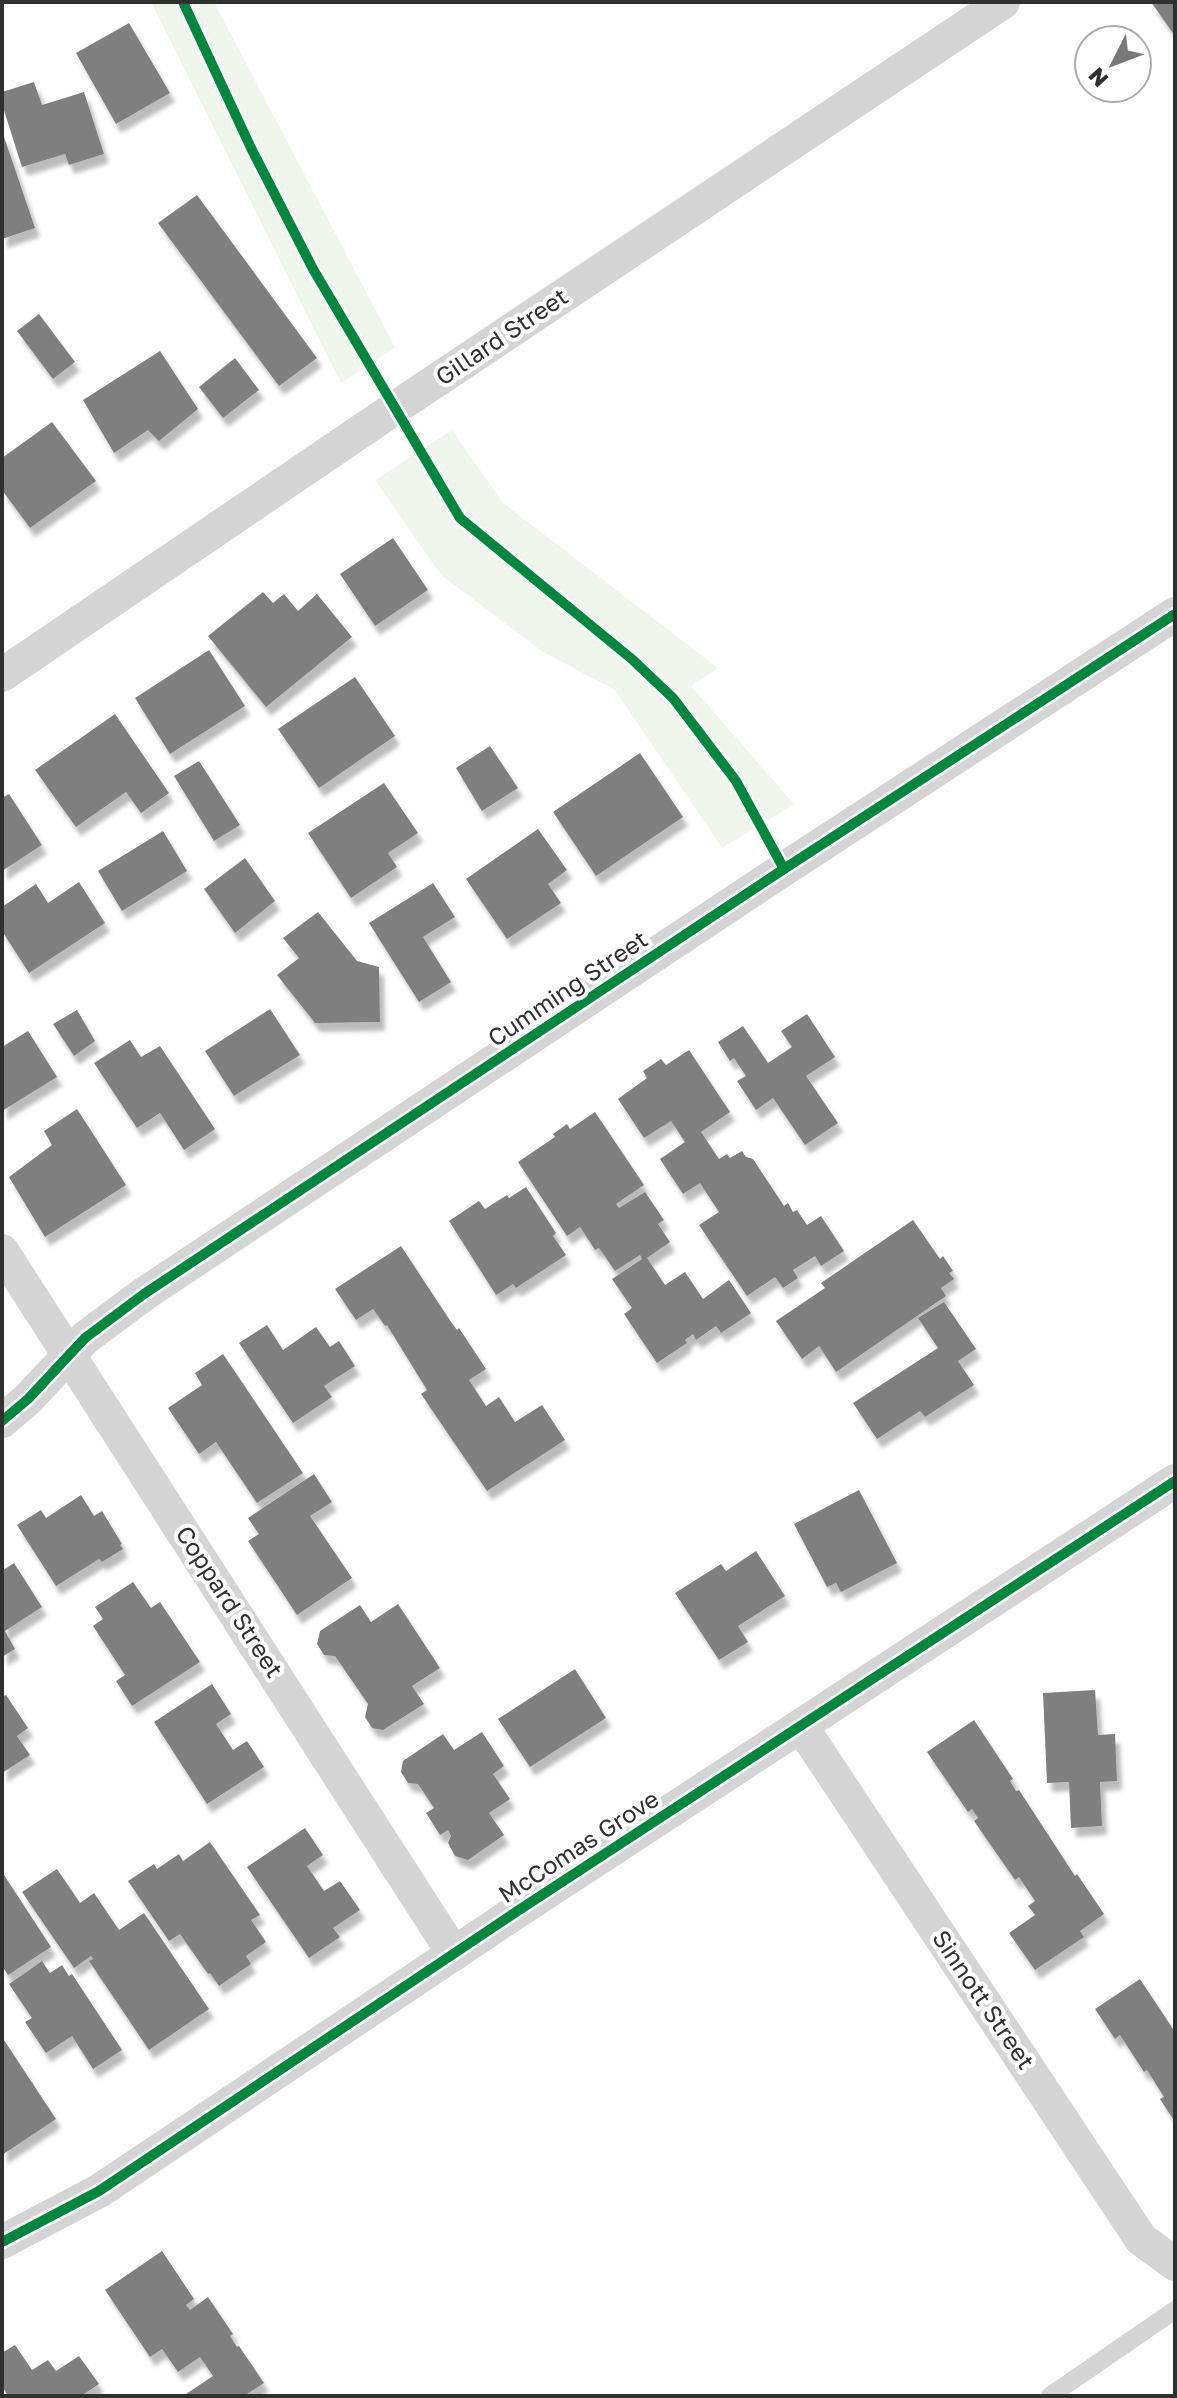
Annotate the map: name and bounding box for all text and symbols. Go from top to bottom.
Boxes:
north arrow [1073,24,1153,104]
text: N [1082,62,1113,93]
street label: Gillard Street [430,281,573,391]
street label: Cumming Street [482,924,652,1052]
street label: Coppard Street [171,1520,290,1682]
street label: McComas Grove [493,1783,664,1908]
street label: Sinnott Street [927,1924,1041,2074]

